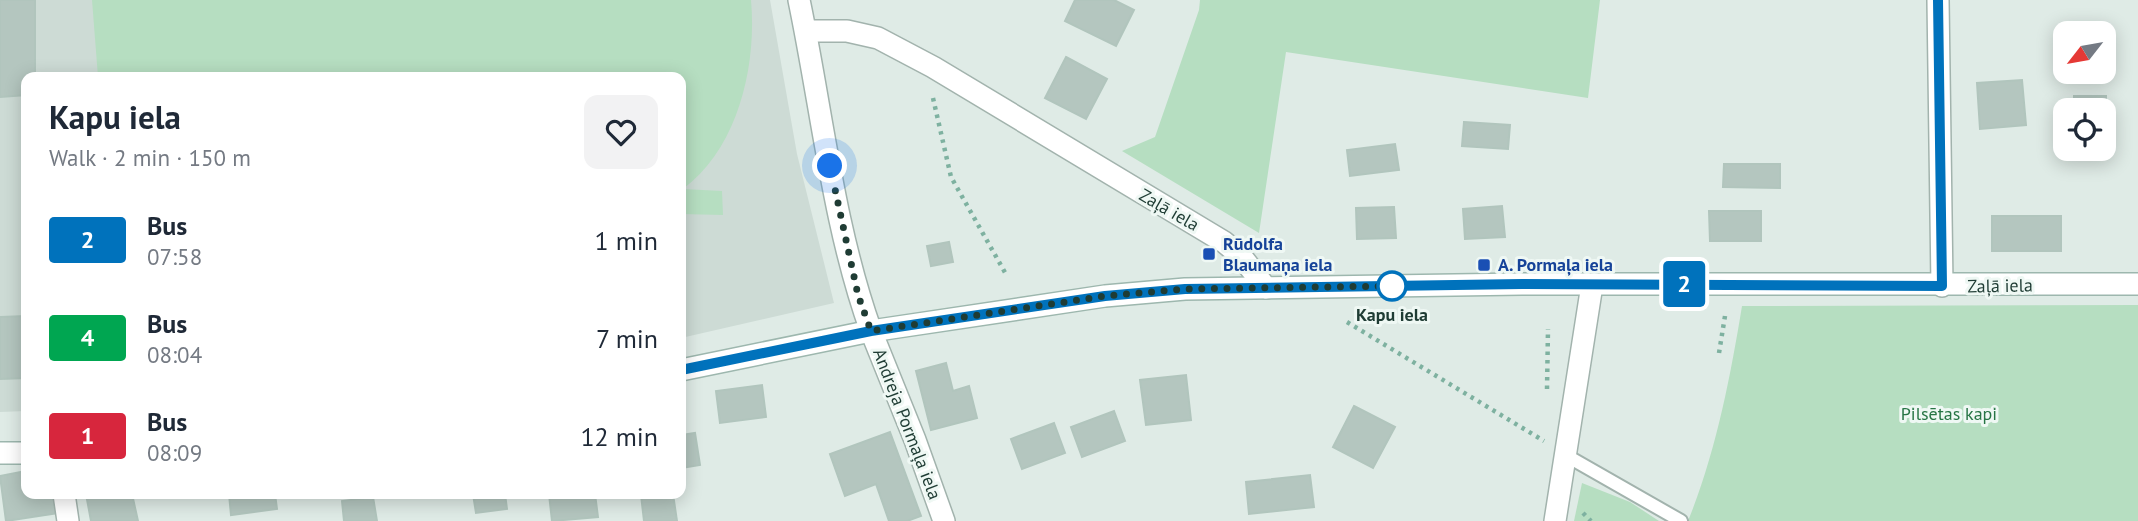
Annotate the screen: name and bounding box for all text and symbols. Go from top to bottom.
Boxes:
north arrow [2053,21,2116,84]
map controls [2053,21,2116,161]
text: Kapu iela [49,95,181,138]
button: heart [584,95,658,169]
button: locate [2053,98,2116,161]
text: Walk · 2 min · 150 m [49,143,251,172]
your location [812,148,847,183]
street label: Zaļā iela [1135,183,1203,236]
text: Bus [147,209,187,242]
text: 2 [81,224,94,255]
text: 1 min [595,224,658,257]
place label: Rūdolfa Blaumaņa iela [1223,232,1333,276]
text: 07:58 [147,242,202,271]
marker: Rūdolfa Blaumaņa iela [1201,246,1217,262]
place label: A. Pormaļa iela [1498,253,1613,276]
marker: A. Pormaļa iela [1476,257,1492,273]
line badge: 2 [1661,261,1707,307]
text: 2 [1677,268,1691,299]
marker: Kapu iela [1377,271,1407,301]
street label: Zaļā iela [1967,273,2033,298]
place label: Kapu iela [1356,303,1428,326]
text: Bus [147,307,187,340]
text: 4 [81,322,94,353]
text: 7 min [596,322,658,355]
text: 08:04 [147,340,202,369]
street label: Andreja Pormaļa iela [868,345,947,503]
park label: Pilsētas kapi [1901,402,1997,425]
text: Bus [147,405,187,438]
text: 1 [81,420,94,451]
text: 12 min [580,420,658,453]
text: 08:09 [147,438,202,467]

